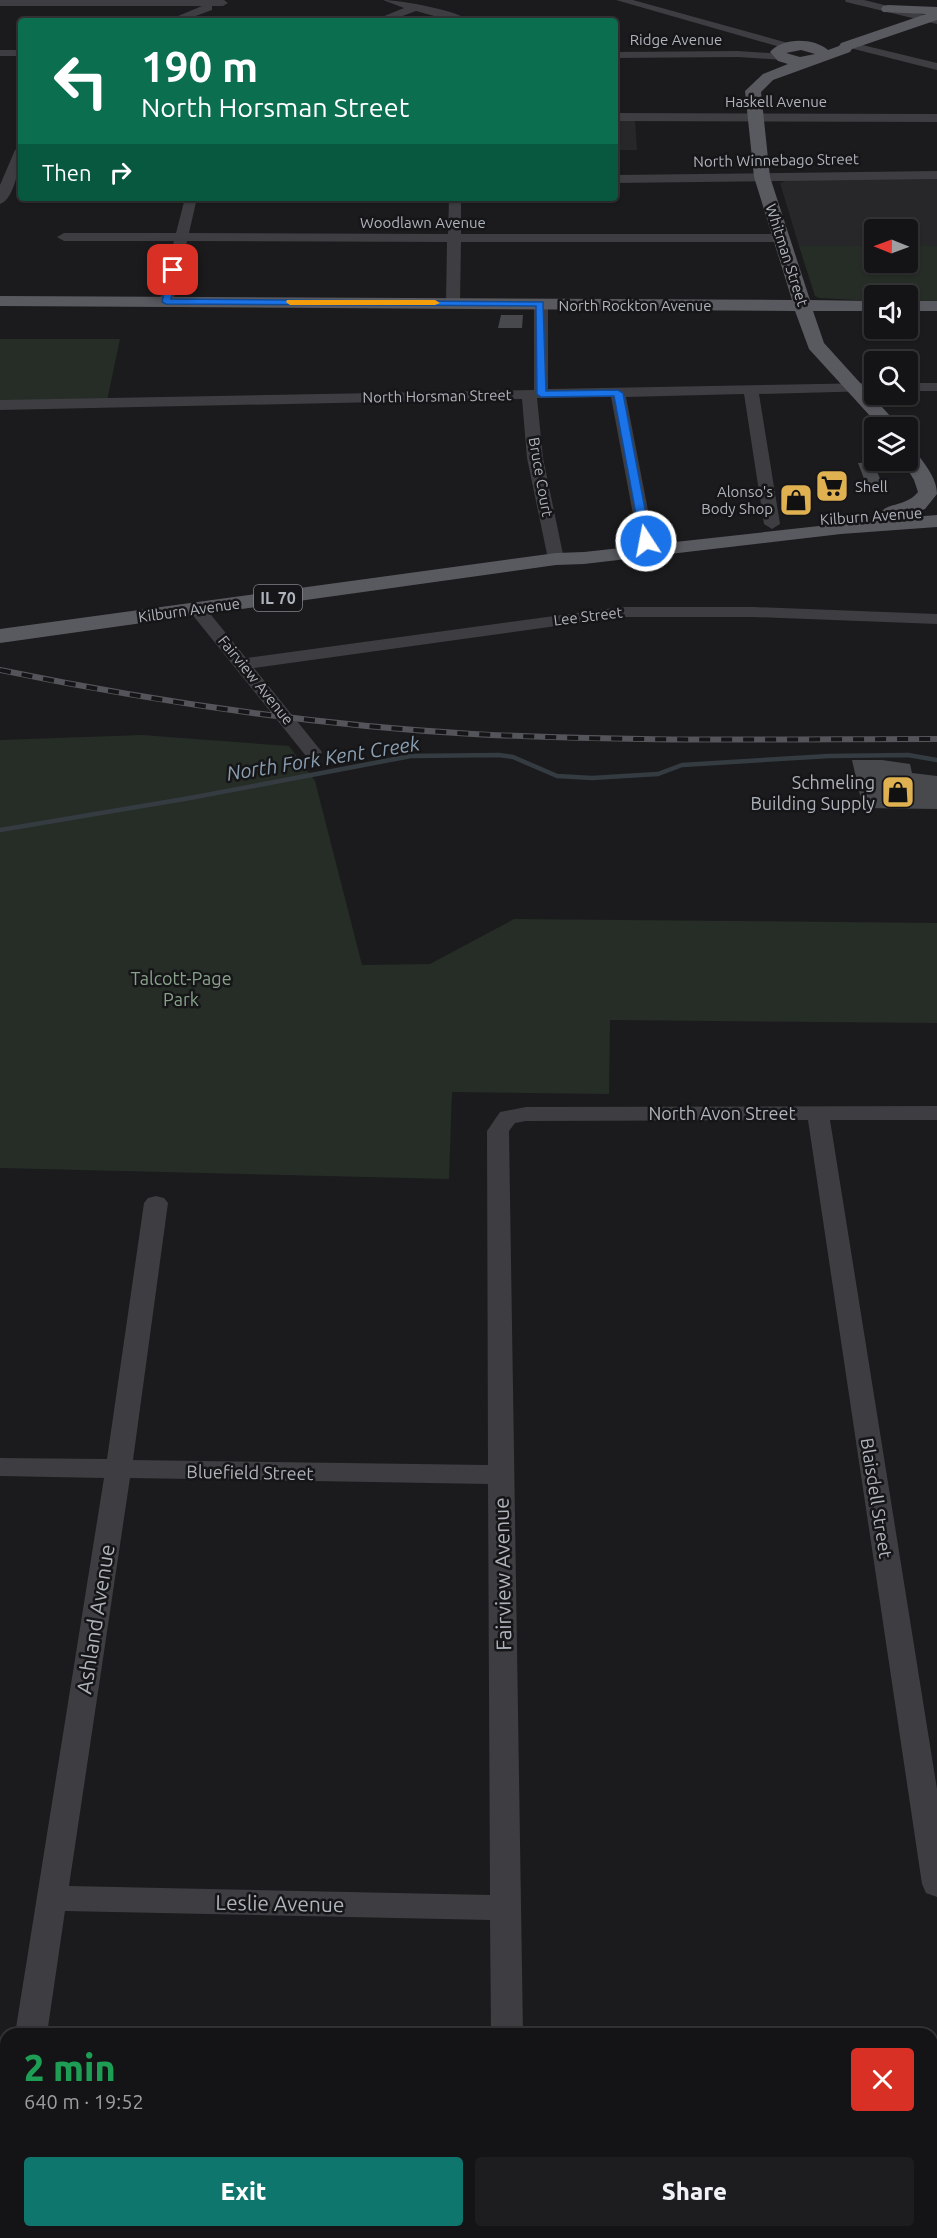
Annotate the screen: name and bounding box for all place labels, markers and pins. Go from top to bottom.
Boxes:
pin [147,244,198,295]
supermarket icon: Shell [814,468,850,504]
place label: Shell [855,478,888,495]
shop icon: Alonso's Body Shop [778,482,814,518]
place label: Alonso's Body Shop [701,483,773,517]
place label: Schmeling Building Supply [750,772,875,813]
shop icon: Schmeling Building Supply [880,774,916,810]

